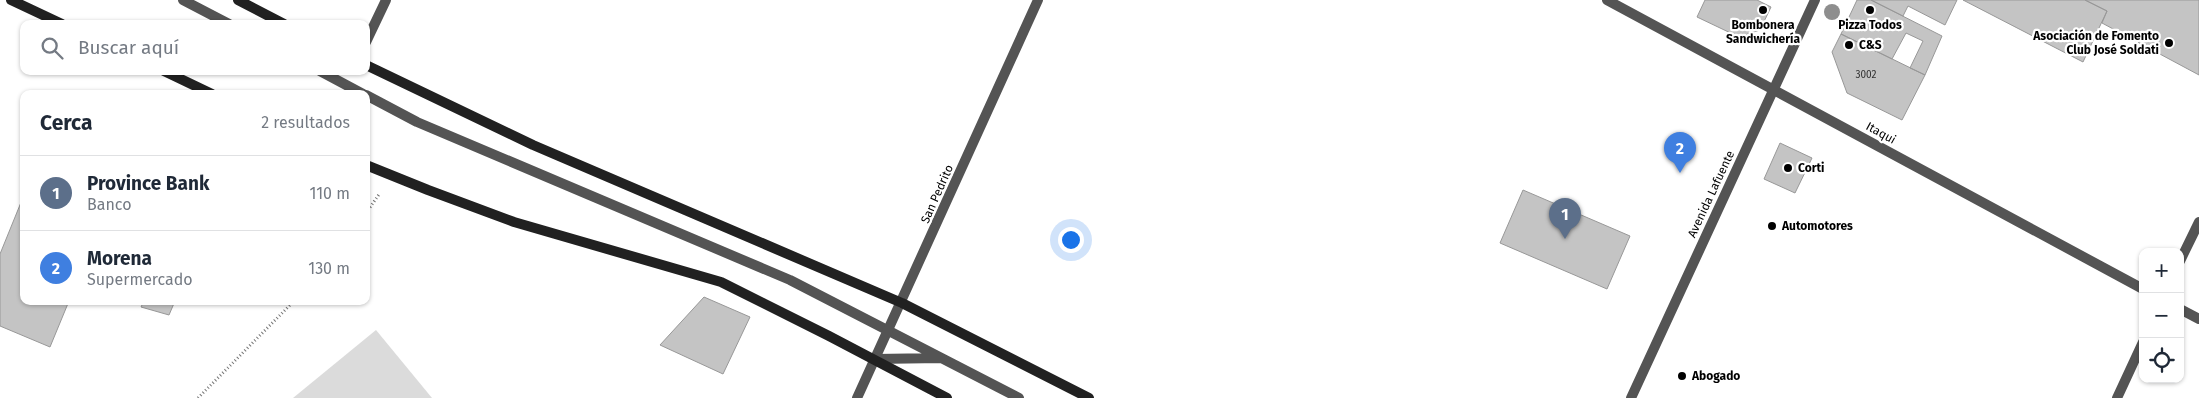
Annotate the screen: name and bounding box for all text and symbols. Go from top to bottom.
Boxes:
marker: Bombonera Sandwichería [1757,4,1769,16]
marker: Pizza Todos [1864,4,1876,16]
place label: Bombonera Sandwichería [1726,18,1800,46]
place label: Pizza Todos [1838,18,1902,32]
search box [20,20,370,75]
place label: Asociación de Fomento Club José Soldati [2032,29,2159,57]
icon: search [38,34,66,62]
text: Buscar aquí [78,36,179,59]
marker: Asociación de Fomento Club José Soldati [2163,37,2175,49]
place label: C&S [1859,38,1882,52]
marker: C&S [1843,39,1855,51]
house number: 3002 [1856,69,1877,81]
text: Cerca [40,110,92,136]
text: 2 resultados [261,113,350,132]
street label: Itaqui [1864,119,1898,147]
pin: 2 [1664,132,1696,173]
street label: Avenida Lafuente [1685,148,1737,240]
place label: Corti [1798,161,1825,175]
street label: San Pedrito [918,162,956,226]
marker: Corti [1782,162,1794,174]
text: Province Bank [87,172,209,195]
text: 1 [52,184,60,203]
text: 110 m [309,184,350,203]
text: Banco [87,195,131,214]
pin: 1 [1549,198,1581,239]
place label: Automotores [1781,219,1853,233]
marker: Automotores [1766,220,1778,232]
your location [1058,227,1084,253]
text: Morena [87,247,152,270]
map controls [2139,248,2184,383]
button: + [2139,248,2184,293]
text: 2 [52,259,60,278]
text: 130 m [308,259,350,278]
text: Supermercado [87,270,193,289]
button: − [2139,293,2184,338]
button: locate [2139,338,2184,383]
place label: Abogado [1691,369,1740,383]
marker: Abogado [1676,370,1688,382]

